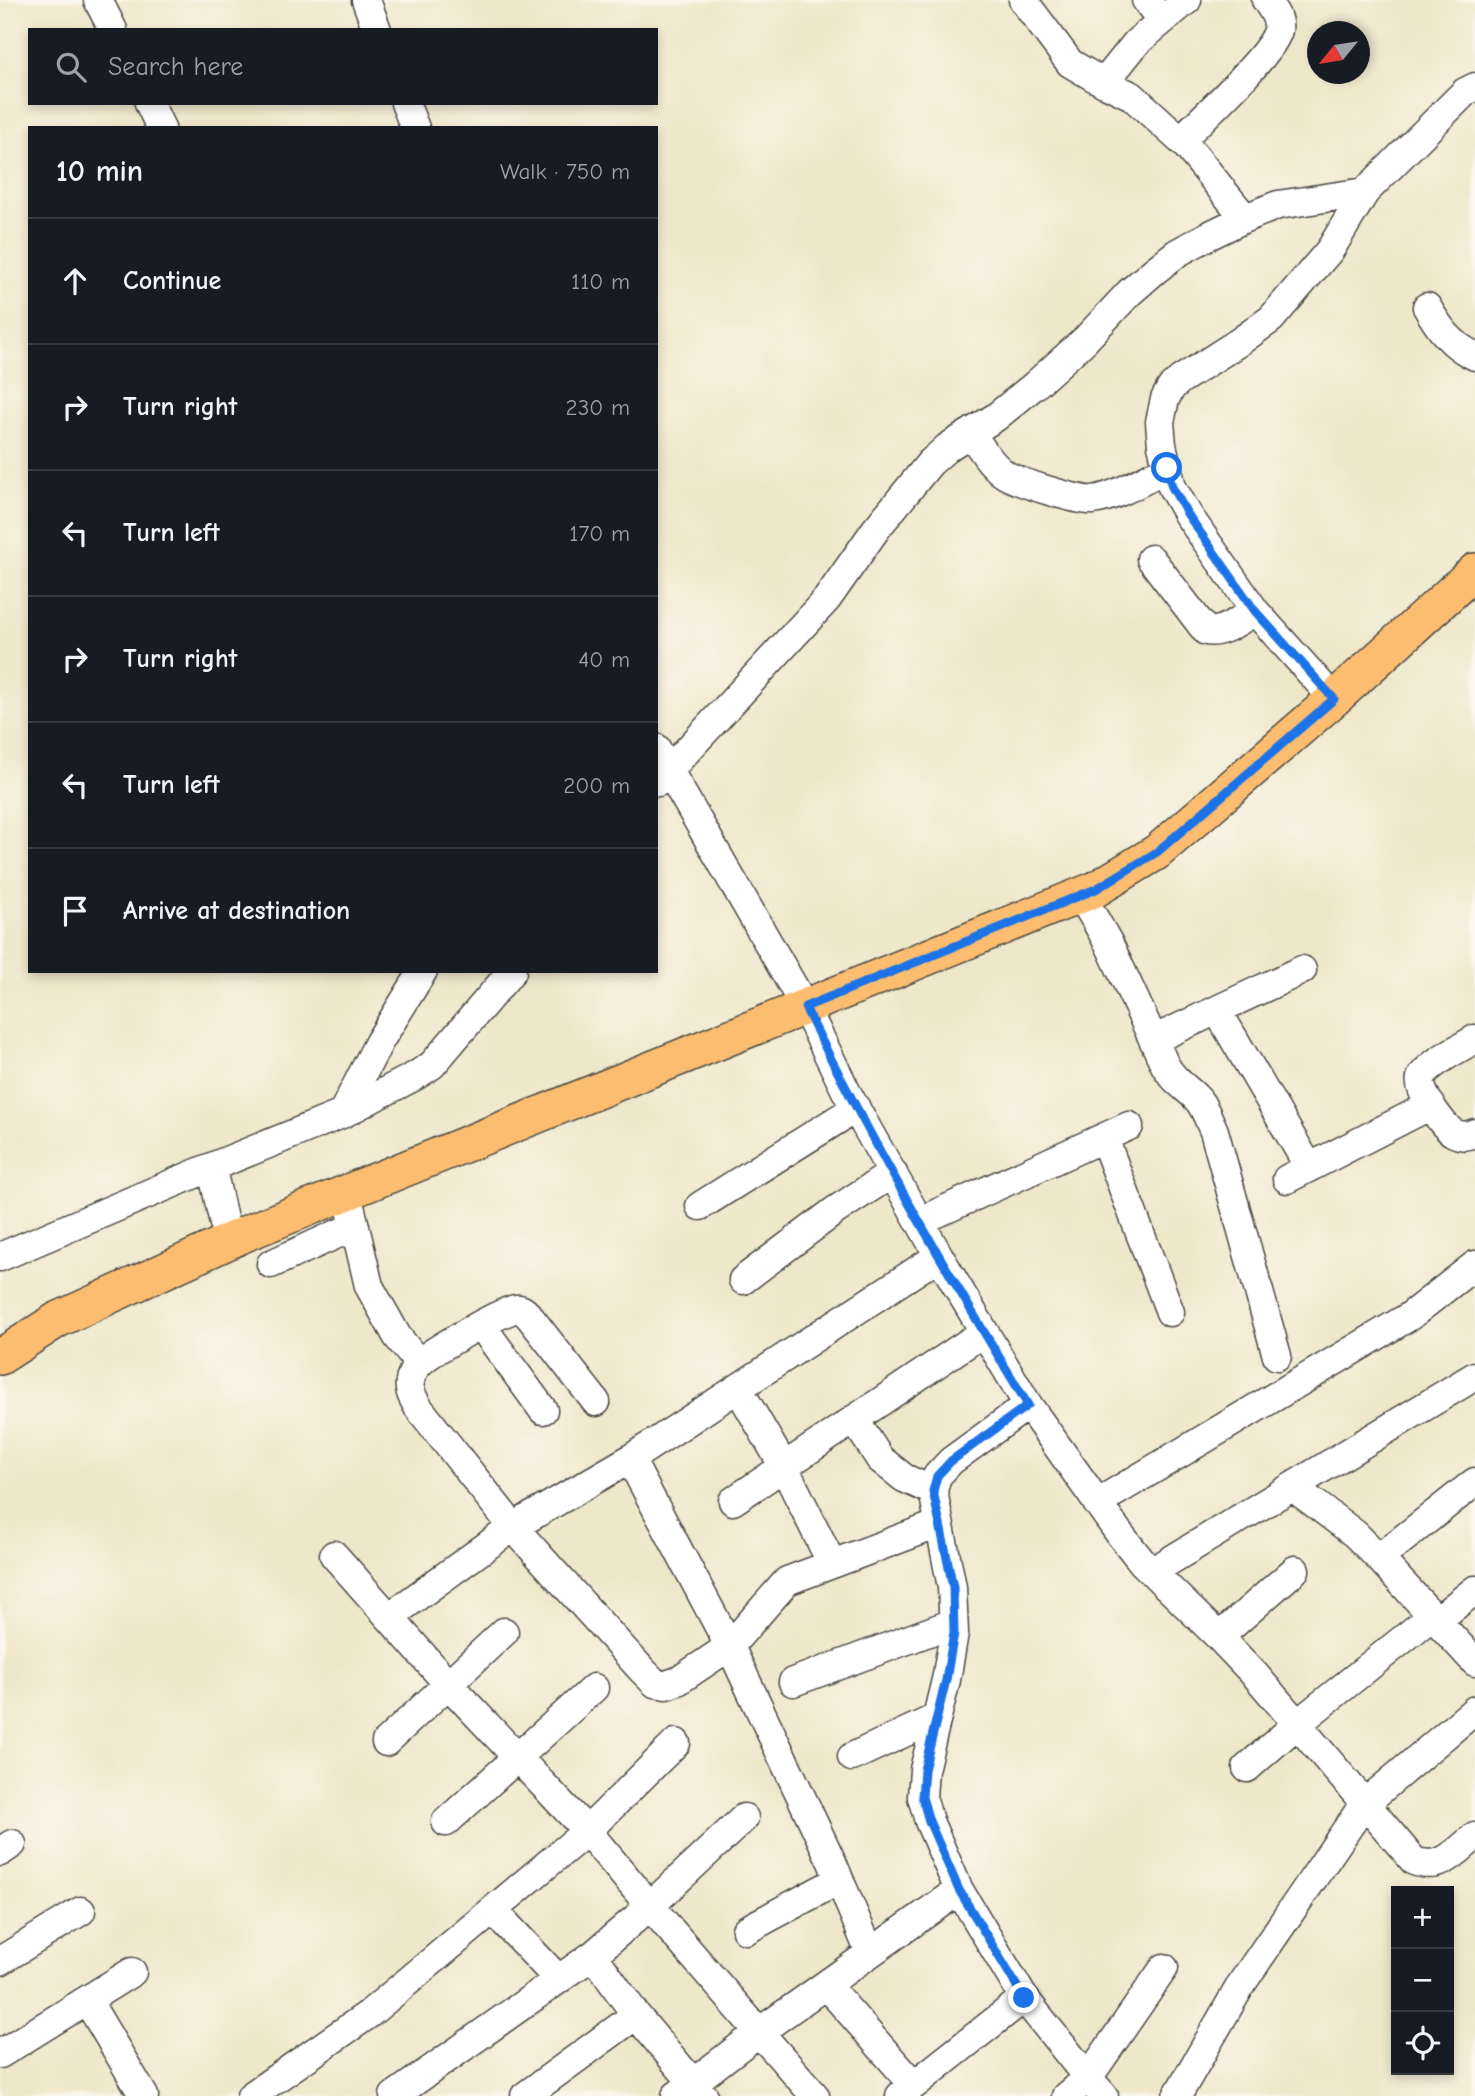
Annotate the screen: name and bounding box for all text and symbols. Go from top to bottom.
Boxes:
north arrow [1307,21,1370,84]
search box [28,28,658,105]
icon: search [52,48,90,86]
text: Search here [108,52,243,82]
text: 10 min [56,154,143,189]
text: Walk · 750 m [500,158,630,185]
icon: ahead [56,262,94,300]
text: Continue [123,266,221,296]
text: 110 m [571,268,630,295]
icon: right [56,388,94,426]
text: Turn right [123,392,237,422]
text: 230 m [566,394,630,421]
route start [1151,452,1182,483]
icon: left [56,514,94,552]
text: Turn left [123,518,220,548]
text: 170 m [569,520,630,547]
icon: right [56,640,94,678]
text: Turn right [123,644,237,674]
text: 40 m [578,646,630,673]
icon: left [56,766,94,804]
text: Turn left [123,770,220,800]
text: 200 m [563,772,630,799]
icon: arrive [56,892,94,930]
text: Arrive at destination [123,896,350,926]
map controls [1391,1886,1454,2075]
button: + [1391,1886,1454,1949]
button: − [1391,1949,1454,2012]
route end [1008,1982,1039,2013]
button: locate [1391,2012,1454,2075]

